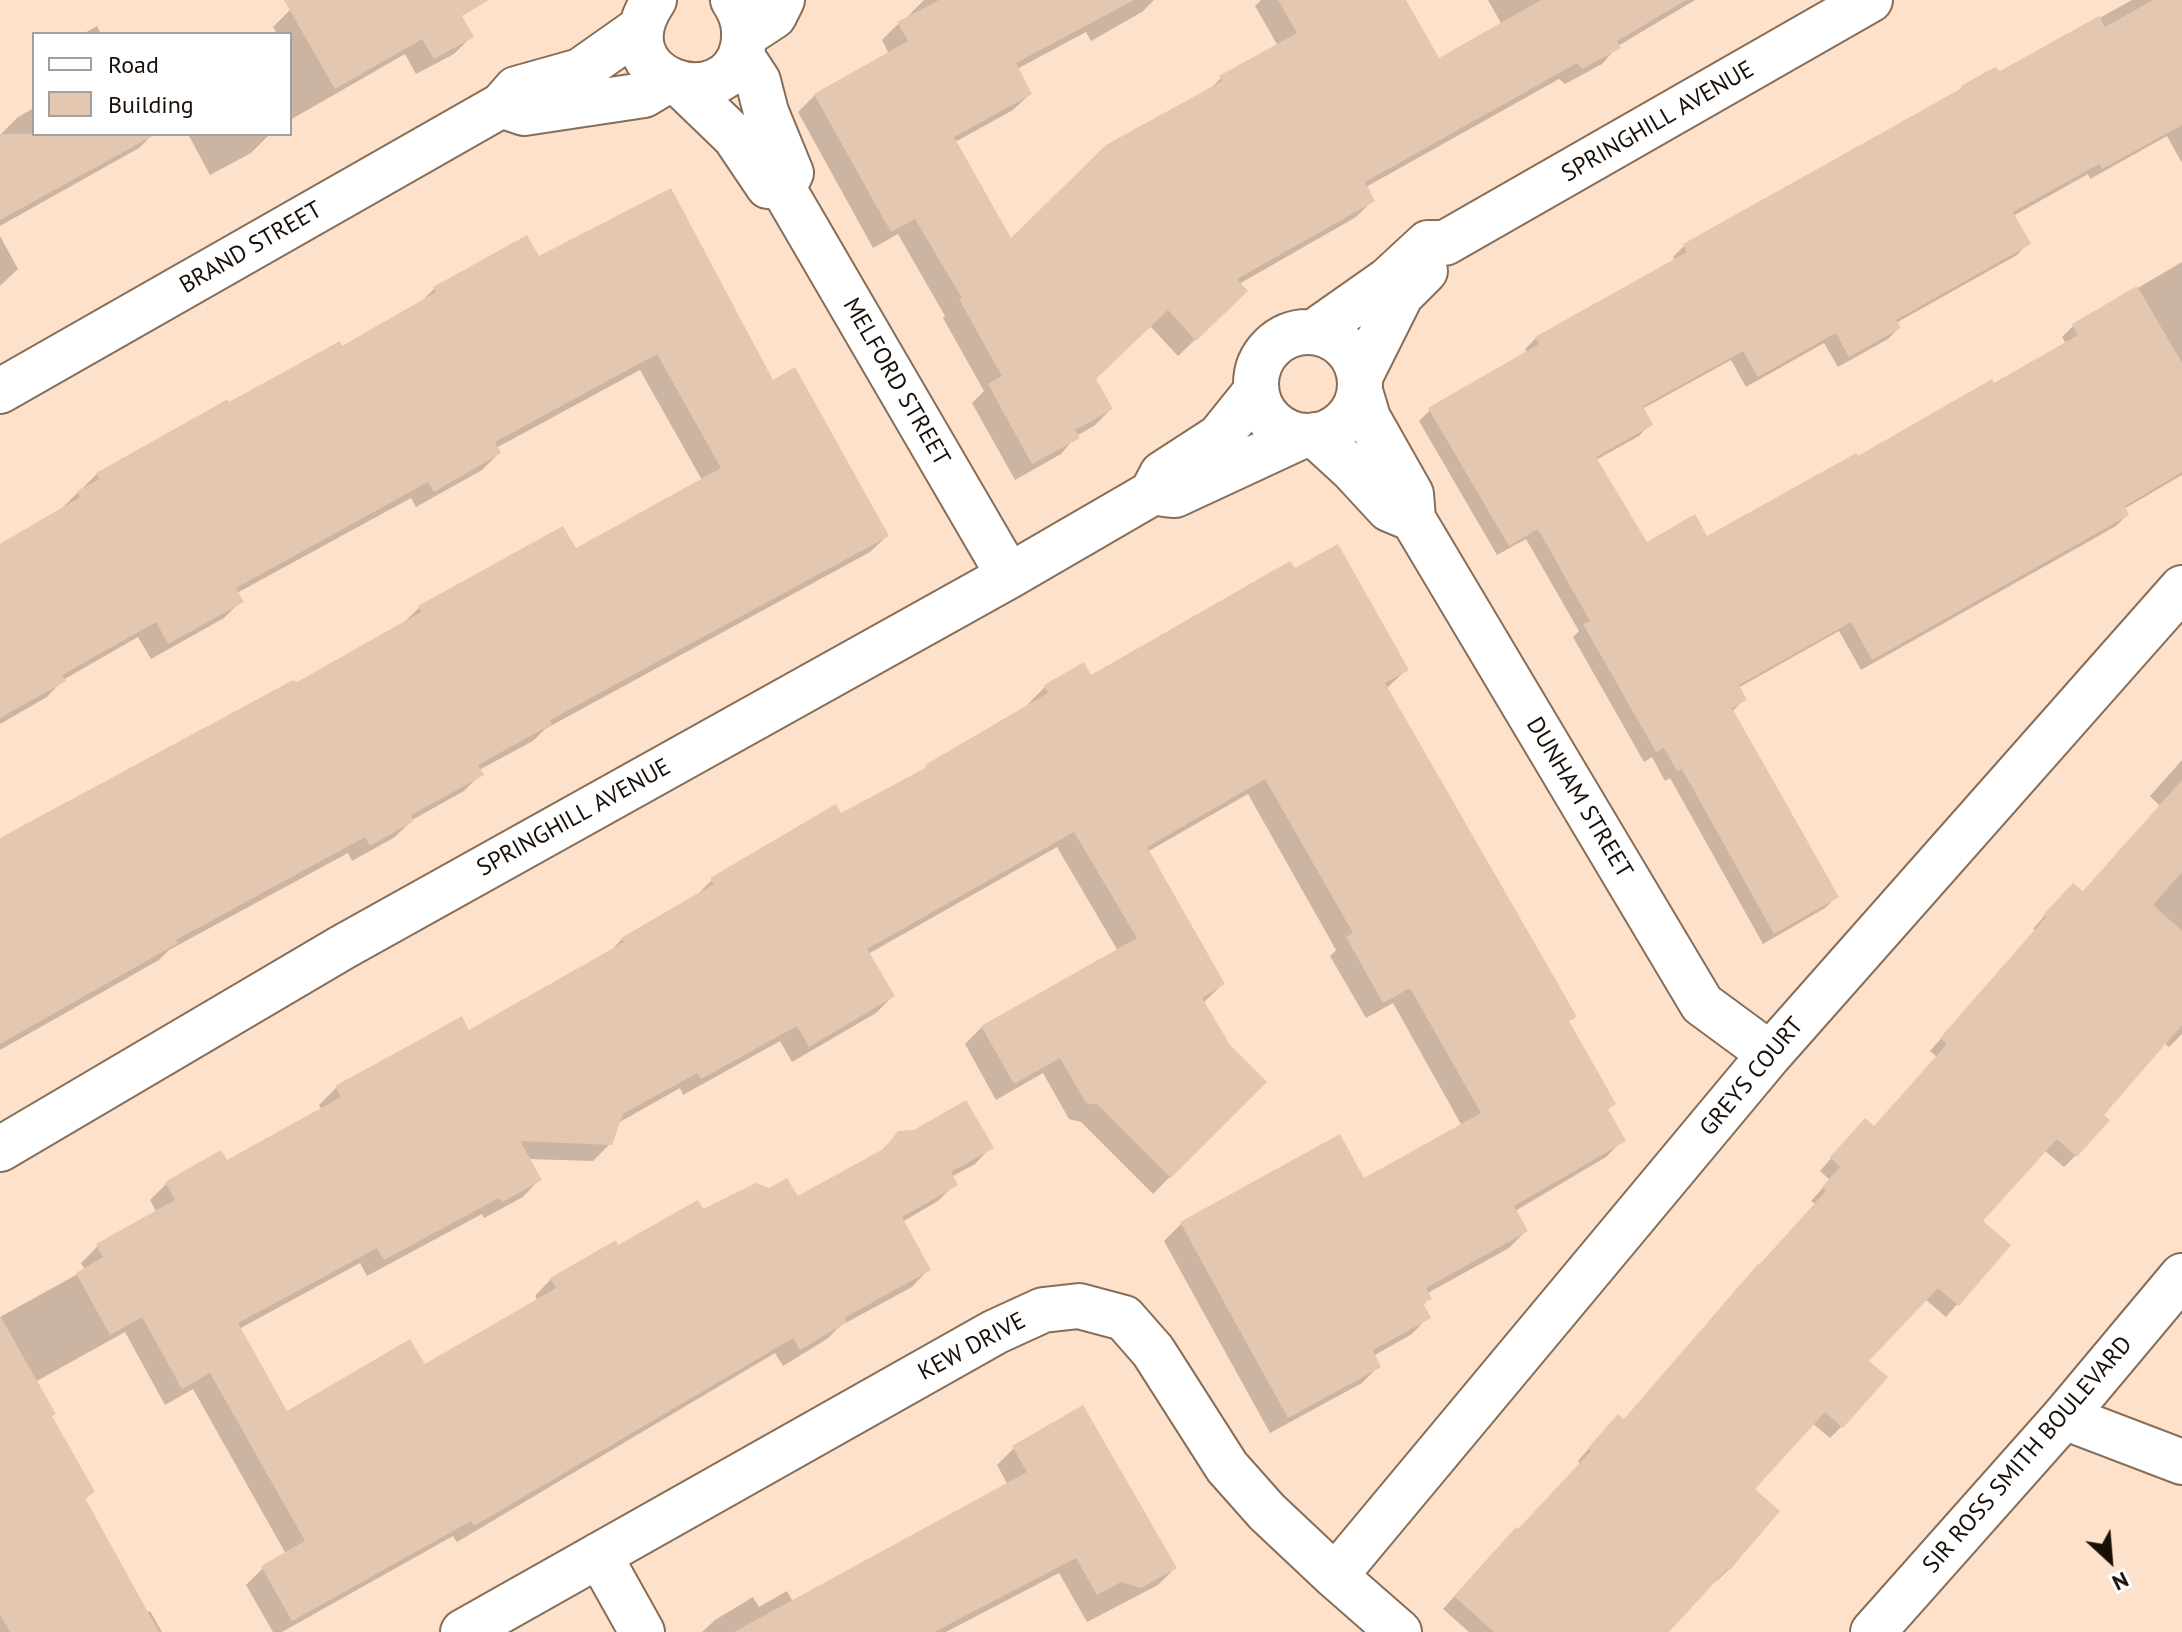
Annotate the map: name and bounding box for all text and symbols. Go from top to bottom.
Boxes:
legend [32,32,292,136]
text: Road [108,49,159,80]
street label: SPRINGHILL AVENUE [1557,55,1759,189]
text: Building [108,89,194,120]
street label: BRAND STREET [175,196,327,300]
street label: MELFORD STREET [836,293,956,471]
street label: DUNHAM STREET [1520,712,1638,884]
street label: SPRINGHILL AVENUE [472,753,676,883]
street label: GREYS COURT [1694,1012,1810,1142]
street label: KEW DRIVE [913,1307,1031,1387]
street label: SIR ROSS SMITH BOULEVARD [1917,1331,2139,1579]
north arrow [2070,1520,2150,1600]
text: N [2108,1566,2133,1597]

